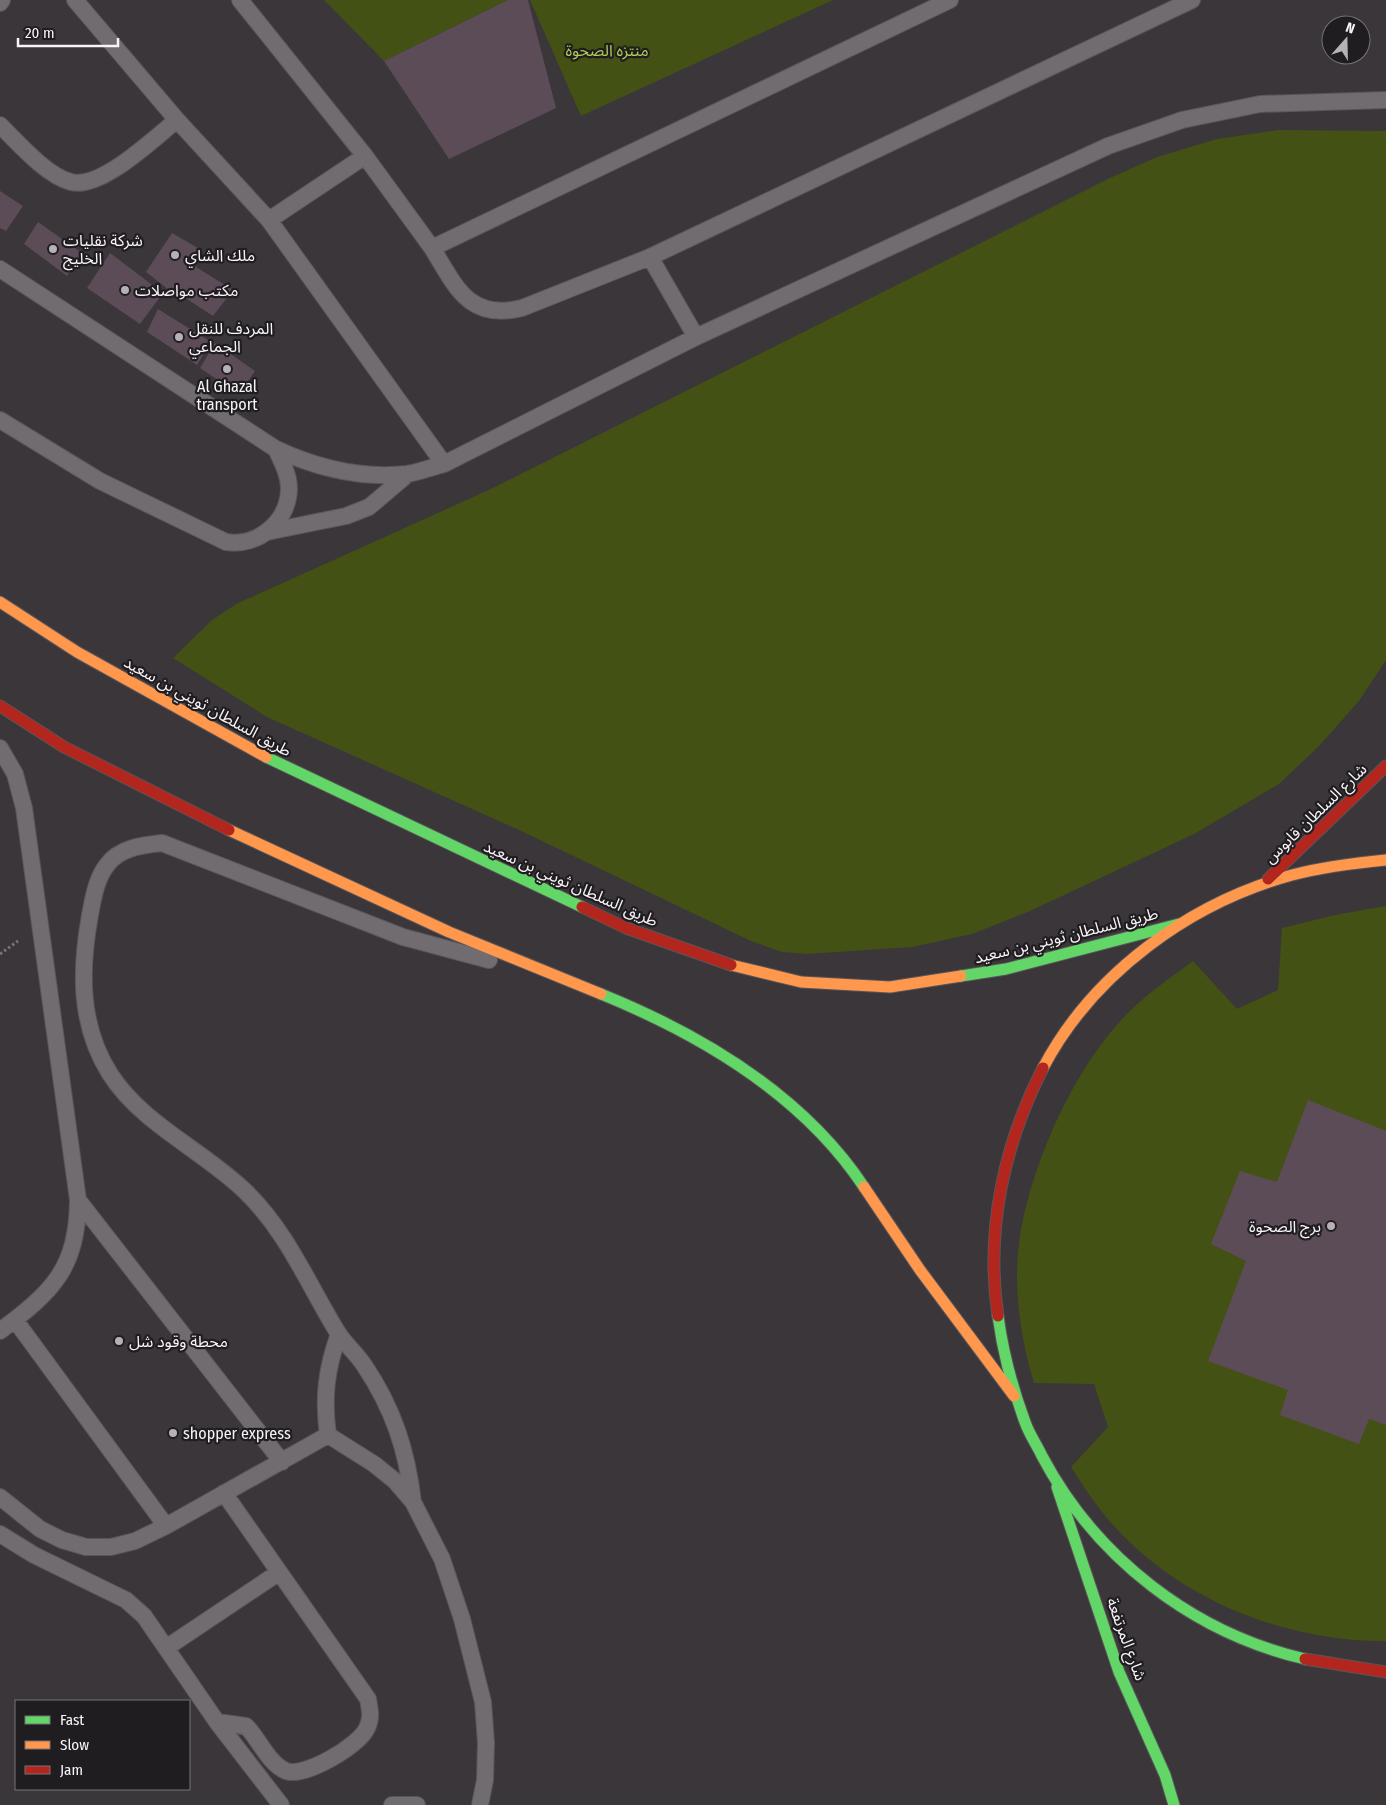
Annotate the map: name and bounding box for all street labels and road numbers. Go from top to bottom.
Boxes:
street label: طريق السلطان ثويني بن سعيد [119,652,295,763]
street label: شارع السلطان قابوس [1260,760,1373,869]
street label: طريق السلطان ثويني بن سعيد [480,836,661,933]
street label: طريق السلطان ثويني بن سعيد [972,903,1161,970]
street label: شارع المرتفعة [1100,1595,1150,1684]

